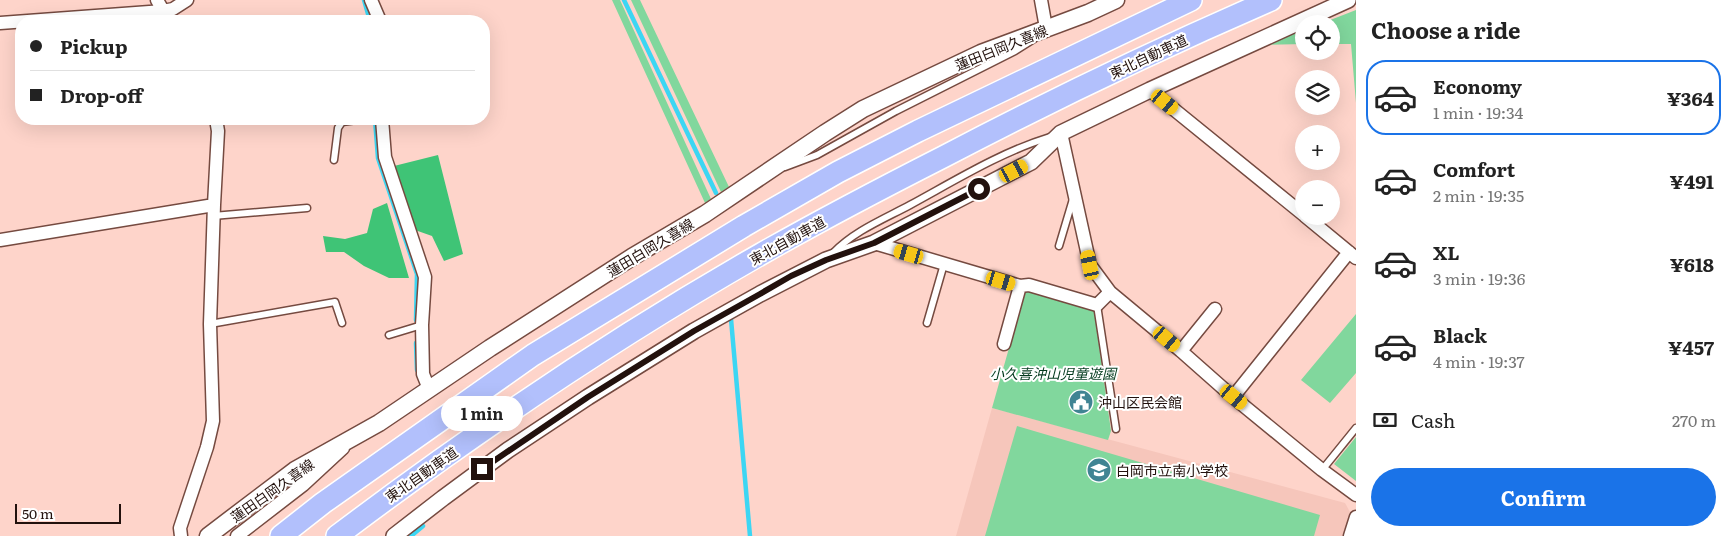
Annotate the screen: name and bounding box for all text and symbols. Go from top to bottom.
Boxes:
text: Choose a ride [1371,13,1520,46]
map controls [1295,15,1340,225]
button: locate [1295,15,1340,60]
street label: 蓮田白岡久喜線 [952,19,1050,75]
street label: 東北自動車道 [1106,29,1190,83]
text: Pickup [60,32,128,60]
button: layers [1295,70,1340,115]
text: Economy [1433,72,1522,100]
icon: car [1373,75,1418,120]
text: Drop-off [60,81,143,109]
text: ¥364 [1667,84,1714,112]
car [1148,87,1181,117]
text: 1 min · 19:34 [1433,100,1523,124]
button: + [1295,125,1340,170]
text: Comfort [1433,155,1515,183]
car [997,157,1030,185]
icon: car [1373,158,1418,203]
text: ¥491 [1670,167,1714,195]
route start [968,178,990,200]
button: − [1295,180,1340,225]
text: 2 min · 19:35 [1433,183,1524,207]
street label: 東北自動車道 [745,211,829,269]
street label: 蓮田白岡久喜線 [603,213,697,281]
text: XL [1433,238,1460,266]
icon: car [1373,241,1418,286]
car [892,243,925,265]
car [1079,249,1100,281]
text: ¥618 [1670,250,1714,278]
text: 3 min · 19:36 [1433,266,1525,290]
car [984,269,1017,293]
text: Black [1433,321,1487,349]
car [1150,324,1183,354]
icon: car [1373,324,1418,369]
text: ¥457 [1668,333,1714,361]
text: 4 min · 19:37 [1433,349,1525,373]
park label: 小久喜沖山児童遊園 [990,363,1118,383]
car [1217,382,1250,412]
public building icon: 沖山区民会館 [1068,389,1094,415]
place label: 沖山区民会館 [1098,392,1182,412]
callout: 1 min [441,396,523,432]
text: 1 min [461,401,503,425]
icon: cash [1371,406,1399,434]
text: Cash [1411,406,1455,434]
text: 270 m [1672,408,1716,432]
street label: 東北自動車道 [381,442,461,506]
street label: 蓮田白岡久喜線 [226,454,318,526]
school or university icon: 白岡市立南小学校 [1086,457,1112,483]
route end [471,458,493,480]
place label: 白岡市立南小学校 [1116,460,1228,480]
button: Confirm [1371,468,1716,526]
scale bar [15,501,121,524]
text: 50 m [22,503,54,523]

